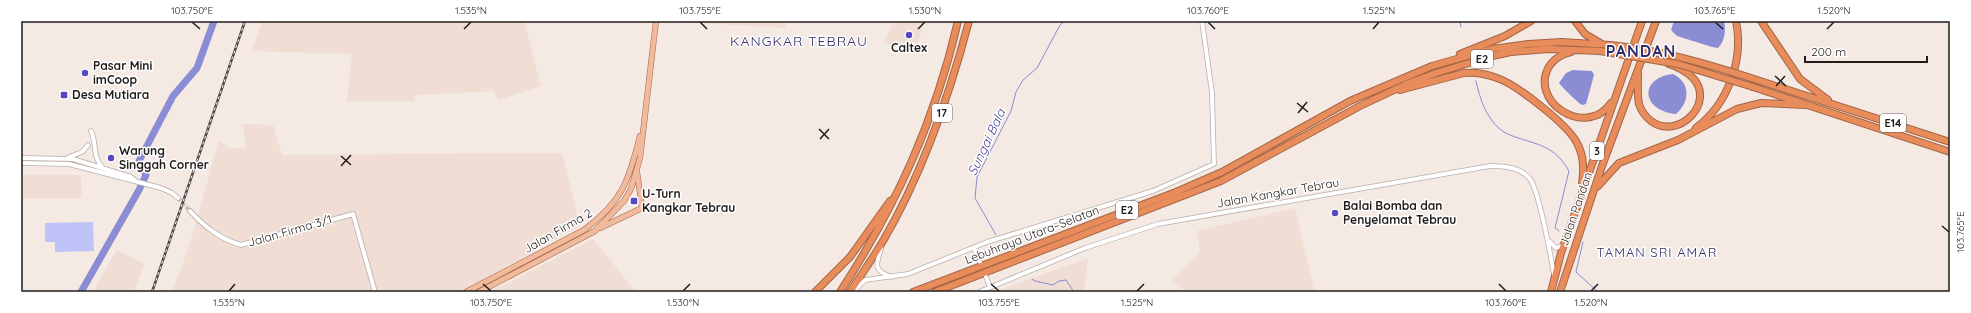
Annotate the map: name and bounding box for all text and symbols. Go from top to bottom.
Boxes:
text: 103.750°E [171,4,213,17]
text: 1.535°N [455,4,487,17]
text: 103.755°E [679,4,721,17]
text: 1.530°N [909,4,941,17]
text: 103.760°E [1187,4,1229,17]
text: 1.525°N [1363,4,1395,17]
text: 103.765°E [1694,4,1736,17]
text: 1.520°N [1817,4,1851,17]
marker: Caltex [904,30,914,40]
district label: KANGKAR TEBRAU [730,32,868,50]
scale bar [1805,38,1927,64]
place label: Caltex [891,40,927,55]
district label: PANDAN [1606,41,1676,61]
text: 200 m [1811,44,1846,59]
road number: E2 [1471,50,1493,68]
place label: Pasar Mini imCoop [93,58,153,87]
marker: Pasar Mini imCoop [80,68,90,78]
place label: Desa Mutiara [72,87,149,102]
marker: Desa Mutiara [59,90,69,100]
road number: 17 [932,104,952,122]
water label: Sungai Bala [964,105,1009,178]
road number: E14 [1880,114,1906,132]
road number: 3 [1590,142,1604,160]
place label: Warung Singgah Corner [119,143,209,172]
marker: Warung Singgah Corner [106,153,116,163]
street label: Jalan Pandan [1556,170,1595,248]
street label: Jalan Kangkar Tebrau [1216,174,1340,211]
place label: U-Turn Kangkar Tebrau [642,186,735,215]
marker: U-Turn Kangkar Tebrau [629,196,639,206]
place label: Balai Bomba dan Penyelamat Tebrau [1343,198,1456,227]
road number: E2 [1116,201,1138,219]
street label: Lebuhraya Utara–Selatan [962,202,1101,267]
street label: Jalan Firma 2 [521,205,595,256]
marker: Balai Bomba dan Penyelamat Tebrau [1330,208,1340,218]
street label: Jalan Firma 3/1 [246,211,334,250]
text: 103.765°E [1954,211,1967,253]
district label: TAMAN SRI AMAR [1597,244,1717,260]
text: 1.535°N [213,296,245,309]
text: 103.750°E [470,296,512,309]
text: 1.530°N [667,296,699,309]
text: 103.755°E [978,296,1020,309]
text: 1.525°N [1121,296,1153,309]
text: 103.760°E [1485,296,1527,309]
text: 1.520°N [1574,296,1608,309]

